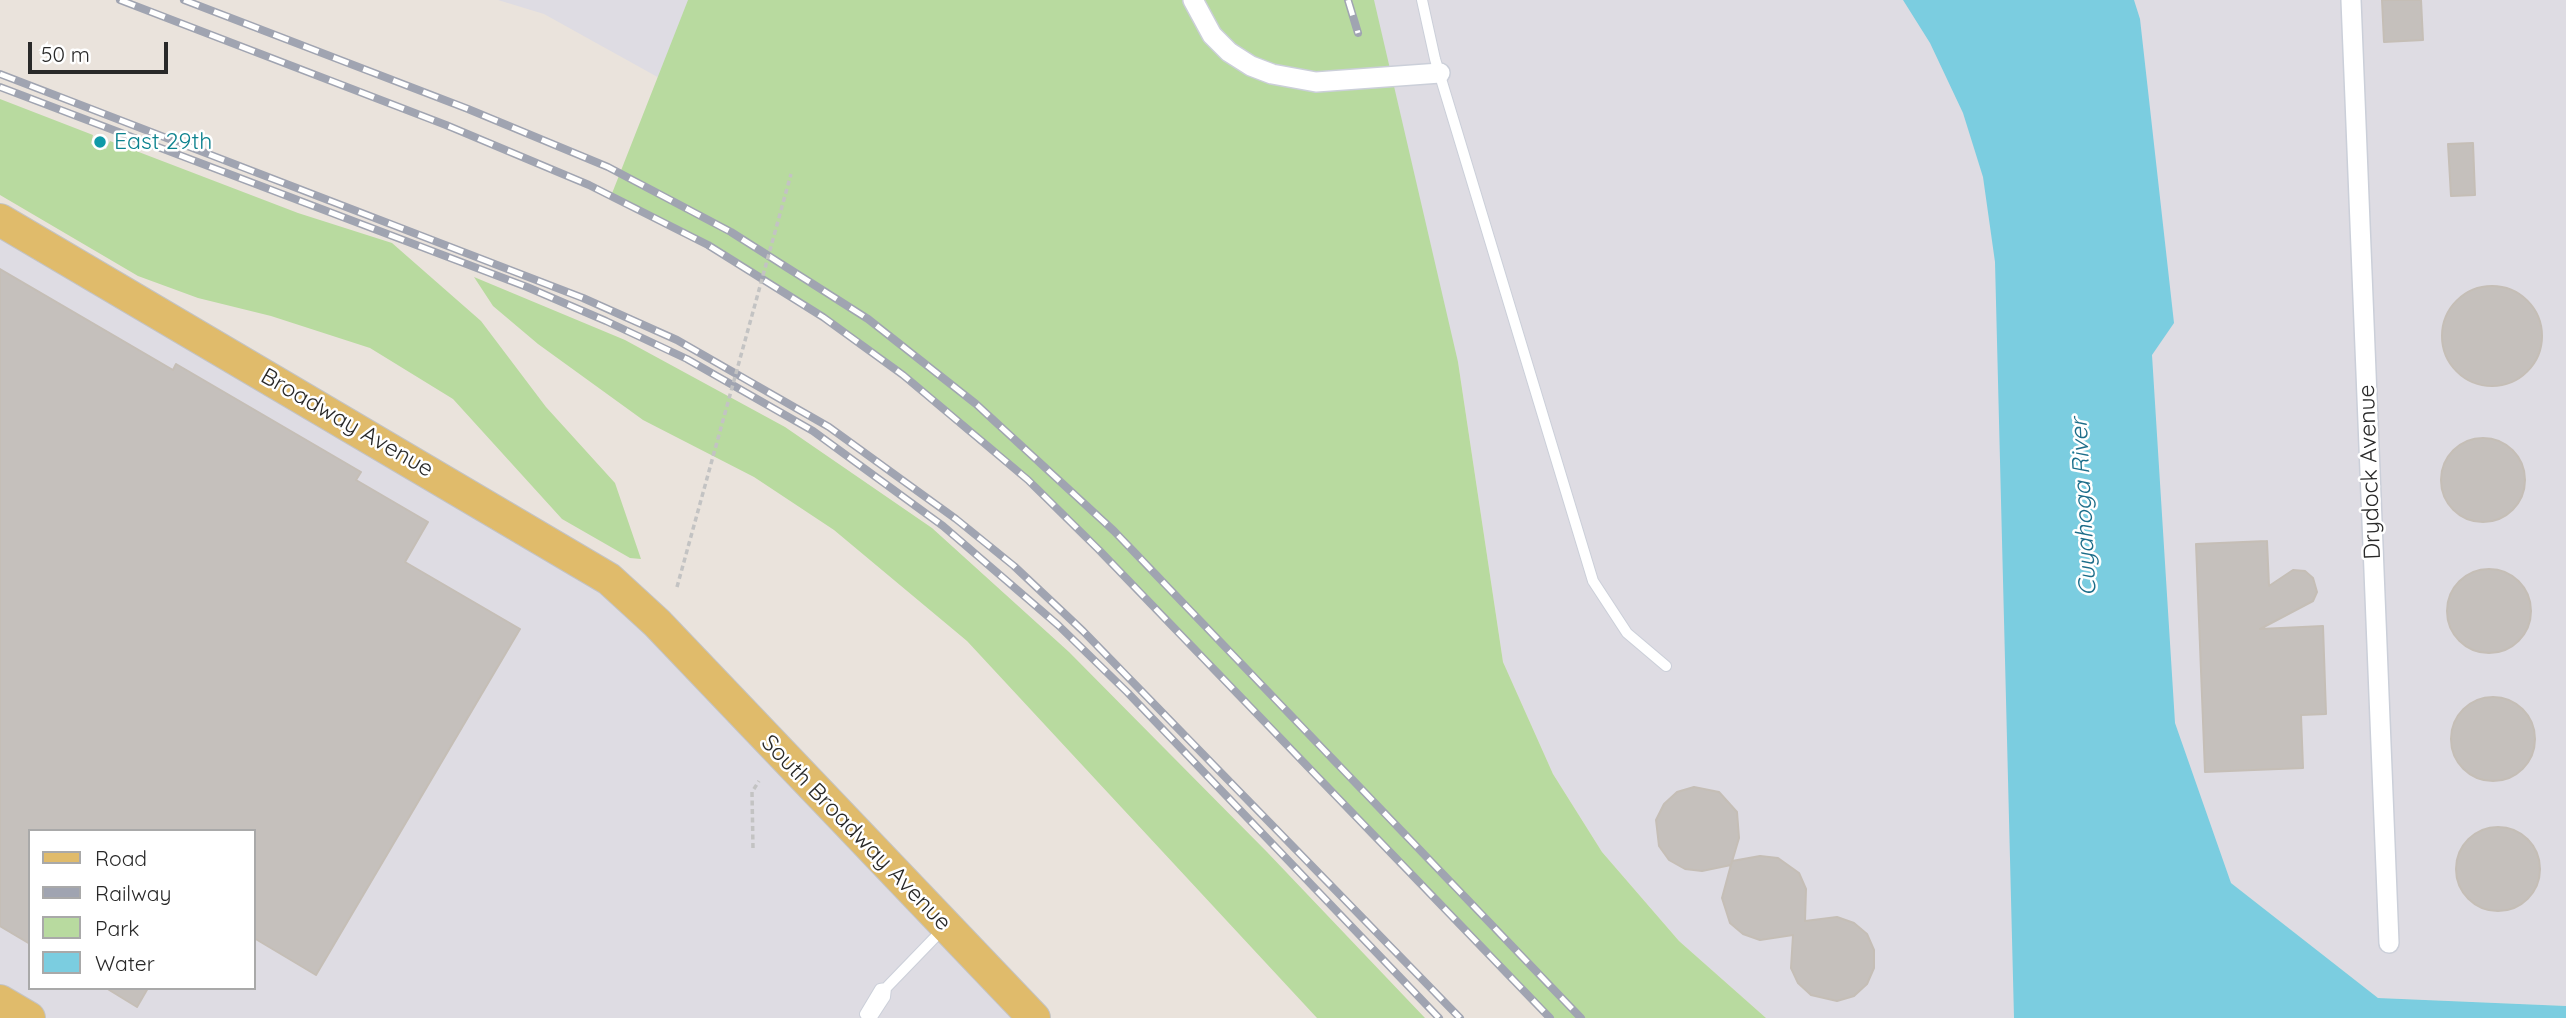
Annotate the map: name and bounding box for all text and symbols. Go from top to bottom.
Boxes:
scale bar [32,28,172,72]
text: 50 m [41,41,90,67]
place label: East 29th [114,128,212,156]
marker: East 29th [92,134,108,150]
street label: Broadway Avenue [256,362,438,484]
street label: Drydock Avenue [2353,384,2387,560]
water label: Cuyahoga River [2065,417,2103,597]
street label: South Broadway Avenue [755,729,957,937]
legend [28,829,256,990]
text: Road [95,845,147,871]
text: Railway [95,880,171,906]
text: Park [95,915,139,941]
text: Water [95,950,155,976]

